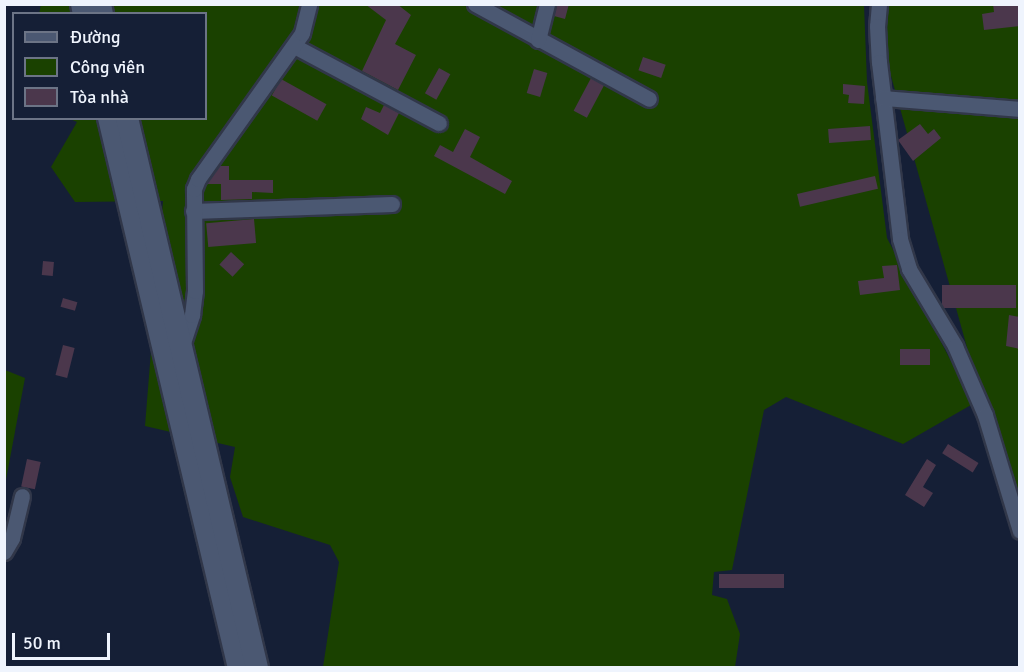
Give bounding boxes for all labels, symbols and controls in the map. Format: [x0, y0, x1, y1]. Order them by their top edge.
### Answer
legend [12, 12, 207, 120]
text: Đường [70, 26, 121, 48]
text: Công viên [70, 56, 145, 78]
text: Tòa nhà [70, 86, 129, 108]
scale bar [15, 621, 112, 659]
text: 50 m [23, 632, 61, 654]

